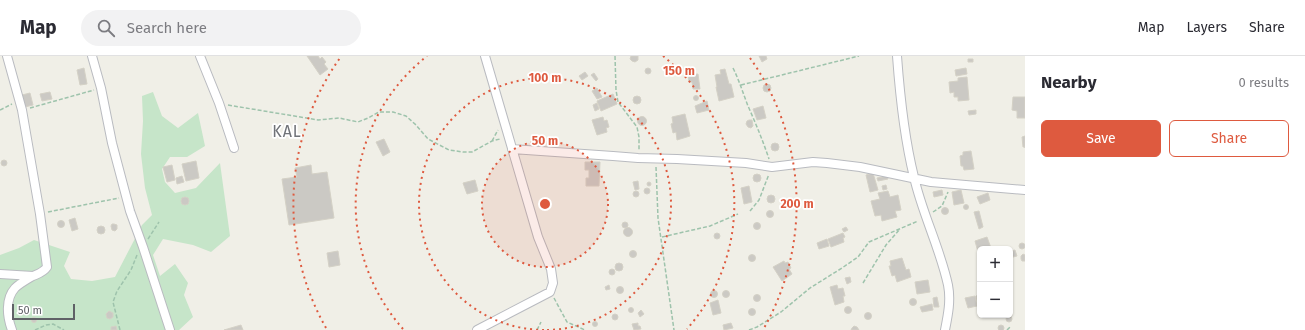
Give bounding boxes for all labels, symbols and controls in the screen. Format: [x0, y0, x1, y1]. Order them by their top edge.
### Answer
search box [81, 10, 361, 46]
text: Map [20, 16, 57, 39]
icon: search [95, 17, 117, 39]
text: Search here [127, 19, 207, 37]
text: Map [1138, 19, 1164, 36]
text: Layers [1186, 19, 1227, 36]
text: Share [1249, 19, 1285, 36]
text: 150 m [663, 64, 695, 78]
text: 100 m [529, 71, 561, 85]
text: Nearby [1041, 72, 1096, 93]
text: 0 results [1238, 75, 1289, 90]
button: Save [1041, 120, 1161, 157]
button: Share [1169, 120, 1289, 157]
district label: KAL [272, 122, 302, 141]
text: 50 m [532, 134, 558, 148]
centre of rings [538, 197, 552, 211]
text: 200 m [780, 197, 814, 211]
map controls [977, 246, 1013, 318]
button: + [977, 246, 1013, 282]
button: − [977, 282, 1013, 318]
scale bar [12, 302, 75, 321]
text: 50 m [18, 304, 42, 317]

